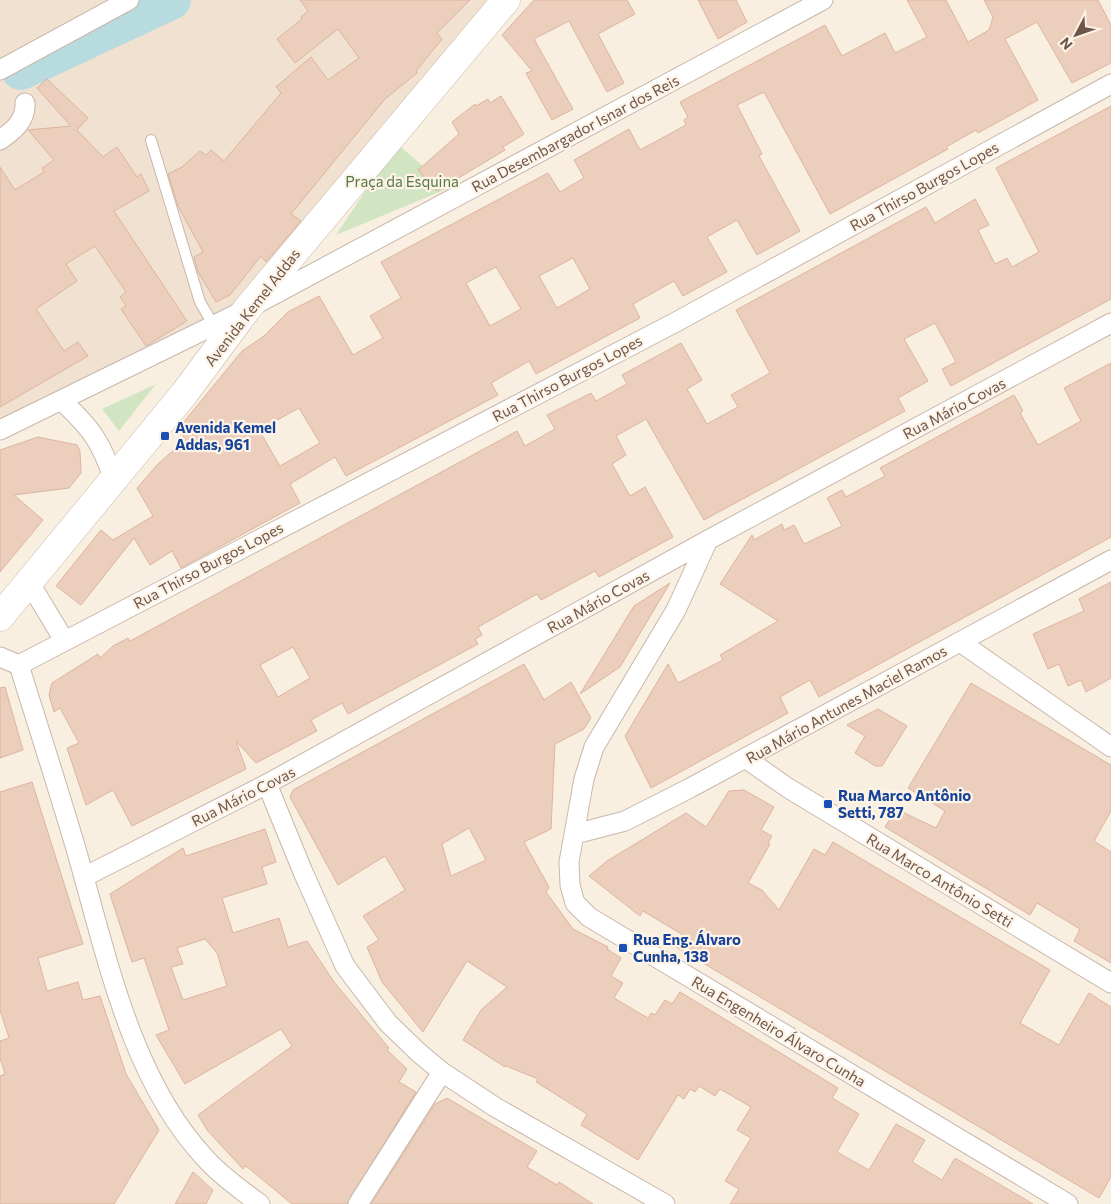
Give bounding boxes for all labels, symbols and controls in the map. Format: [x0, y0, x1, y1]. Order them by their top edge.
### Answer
north arrow [1051, 10, 1101, 60]
text: N [1056, 34, 1076, 53]
street label: Rua Desembargador Isnar dos Reis [468, 70, 682, 196]
street label: Rua Thirso Burgos Lopes [847, 138, 1002, 234]
park label: Praça da Esquina [345, 172, 459, 190]
street label: Avenida Kemel Addas [201, 245, 304, 369]
street label: Rua Thirso Burgos Lopes [489, 331, 645, 425]
street label: Rua Mário Covas [899, 373, 1009, 443]
place label: Avenida Kemel Addas, 961 [175, 418, 276, 453]
marker: Avenida Kemel Addas, 961 [159, 430, 171, 442]
street label: Rua Thirso Burgos Lopes [130, 518, 286, 612]
street label: Rua Mário Covas [544, 565, 652, 636]
street label: Rua Mário Antunes Maciel Ramos [742, 641, 950, 767]
street label: Rua Mário Covas [188, 762, 298, 830]
place label: Rua Marco Antônio Setti, 787 [838, 786, 971, 821]
marker: Rua Marco Antônio Setti, 787 [822, 798, 834, 810]
street label: Rua Marco Antônio Setti [864, 829, 1016, 931]
place label: Rua Eng. Álvaro Cunha, 138 [633, 930, 741, 965]
marker: Rua Eng. Álvaro Cunha, 138 [617, 942, 629, 954]
street label: Rua Engenheiro Álvaro Cunha [689, 971, 870, 1090]

